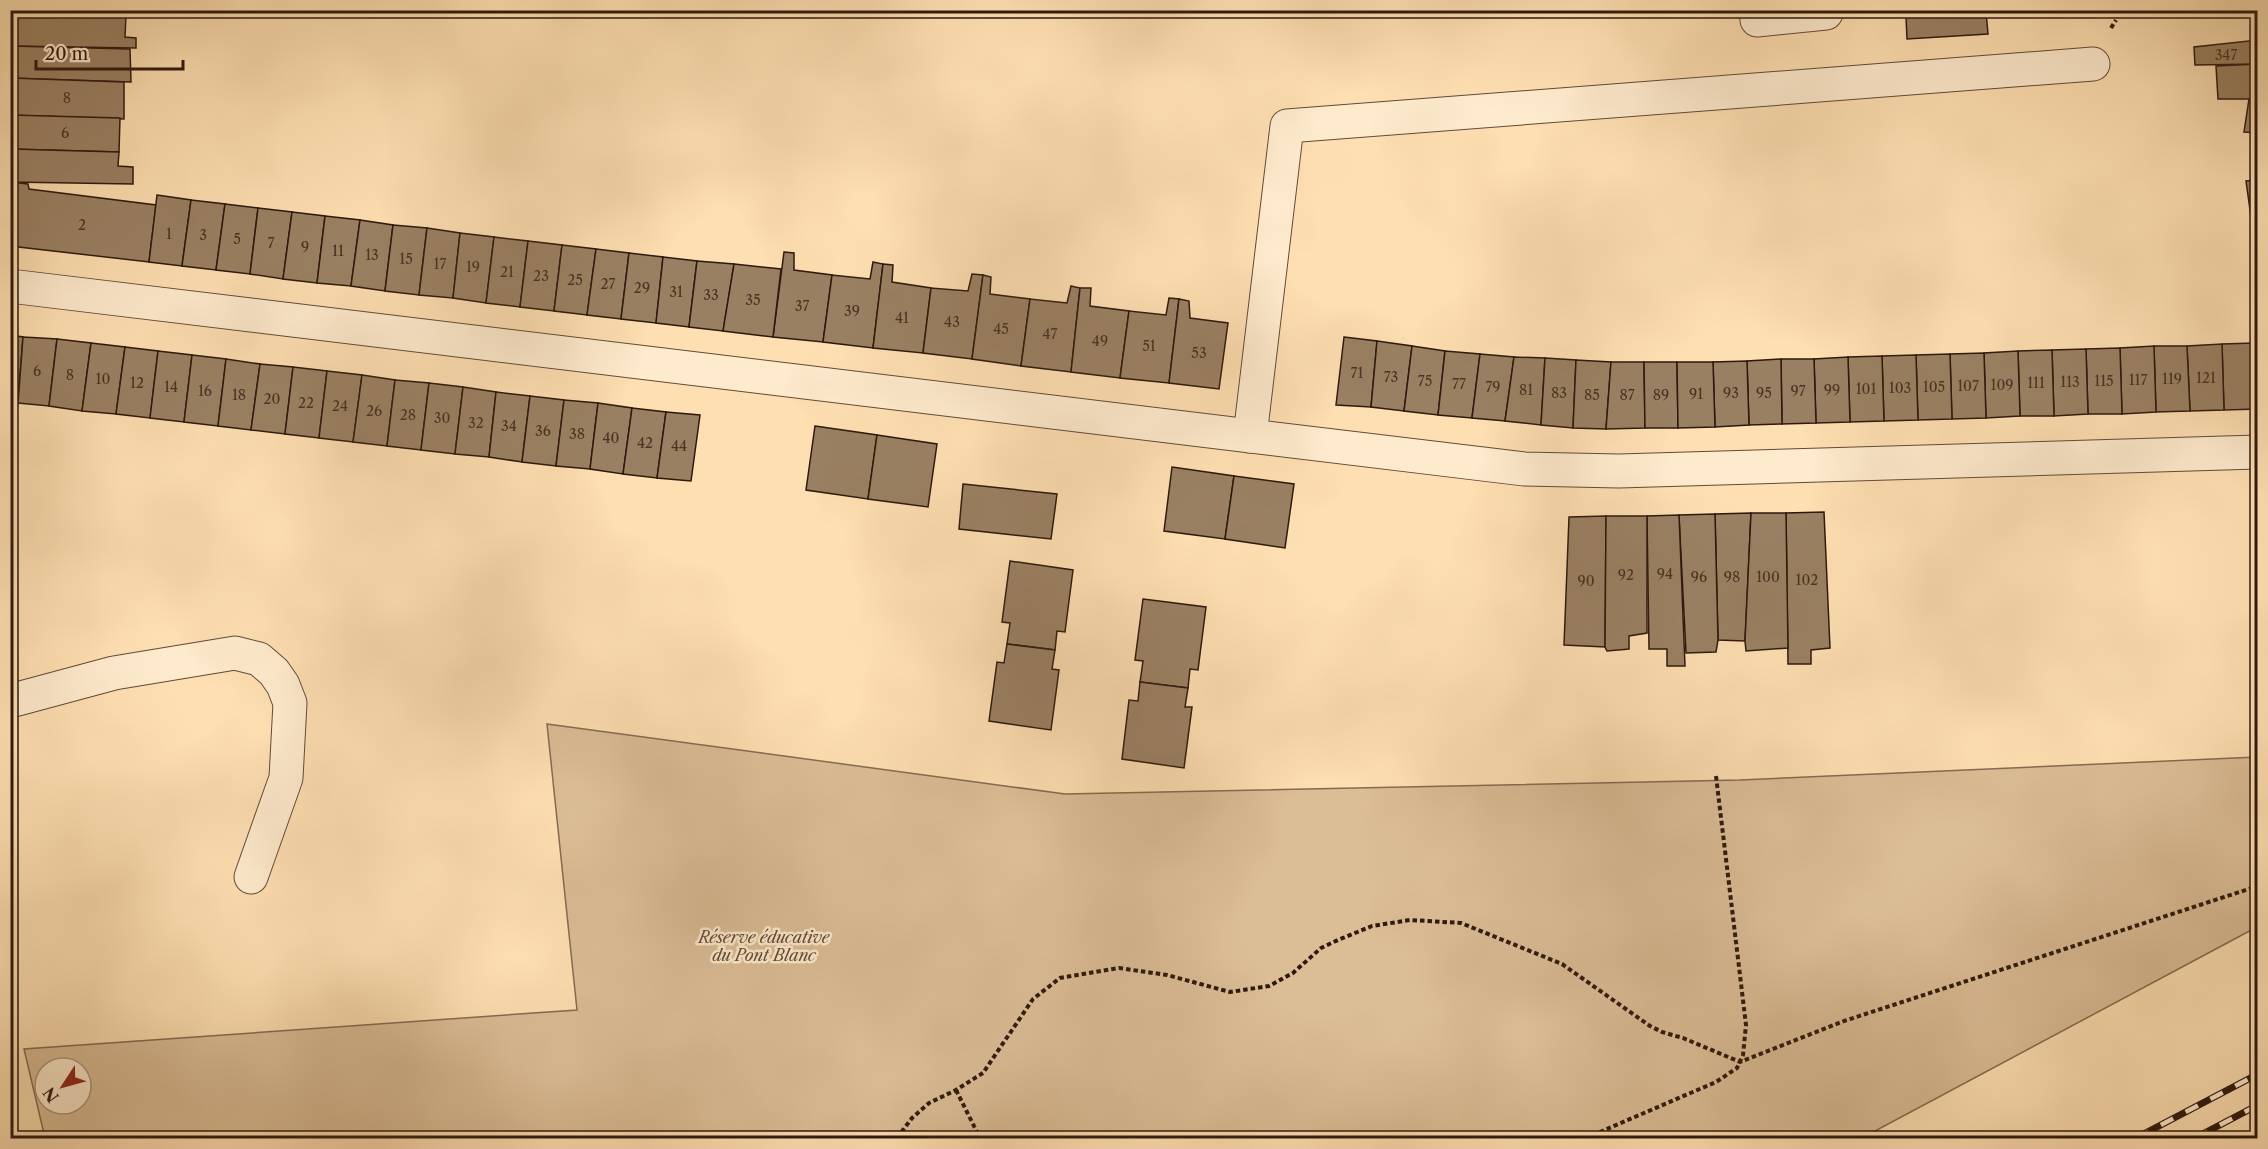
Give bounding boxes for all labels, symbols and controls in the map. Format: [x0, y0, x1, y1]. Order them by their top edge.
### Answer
scale bar [36, 33, 183, 71]
text: 20 m [45, 43, 89, 65]
house number: 347 [2215, 46, 2237, 64]
house number: 8 [63, 89, 71, 107]
house number: 6 [61, 124, 69, 142]
house number: 2 [78, 216, 86, 234]
house number: 1 [166, 225, 172, 243]
house number: 3 [199, 226, 207, 244]
house number: 5 [233, 230, 241, 248]
house number: 7 [268, 234, 275, 252]
house number: 9 [301, 238, 309, 256]
house number: 11 [332, 242, 344, 260]
house number: 13 [365, 246, 379, 264]
house number: 15 [399, 250, 413, 268]
house number: 17 [434, 255, 446, 273]
house number: 19 [466, 258, 480, 276]
house number: 21 [500, 263, 514, 281]
house number: 23 [533, 267, 549, 285]
house number: 25 [567, 271, 583, 289]
house number: 27 [601, 275, 616, 293]
house number: 29 [634, 279, 650, 297]
house number: 31 [669, 283, 683, 301]
house number: 33 [703, 286, 719, 304]
house number: 35 [745, 291, 761, 309]
house number: 37 [795, 297, 809, 315]
house number: 39 [844, 302, 860, 320]
house number: 41 [895, 309, 909, 327]
house number: 43 [944, 313, 960, 331]
house number: 45 [993, 320, 1009, 338]
house number: 47 [1043, 325, 1058, 343]
house number: 49 [1092, 332, 1108, 350]
house number: 51 [1142, 337, 1156, 355]
house number: 53 [1191, 344, 1207, 362]
house number: 6 [33, 362, 41, 380]
house number: 71 [1351, 364, 1363, 382]
house number: 8 [66, 366, 74, 384]
house number: 73 [1384, 368, 1398, 386]
house number: 121 [2196, 369, 2216, 387]
house number: 10 [96, 370, 110, 388]
house number: 119 [2162, 370, 2182, 388]
house number: 117 [2129, 371, 2147, 389]
house number: 75 [1418, 372, 1432, 390]
house number: 115 [2094, 372, 2114, 390]
house number: 113 [2060, 373, 2080, 391]
house number: 12 [130, 374, 144, 392]
house number: 111 [2027, 374, 2045, 392]
house number: 77 [1452, 375, 1466, 393]
house number: 109 [1991, 376, 2013, 394]
house number: 107 [1957, 377, 1979, 395]
house number: 14 [164, 378, 178, 396]
house number: 79 [1485, 378, 1501, 396]
house number: 105 [1923, 378, 1945, 396]
house number: 103 [1889, 379, 1911, 397]
house number: 101 [1856, 380, 1876, 398]
house number: 81 [1519, 381, 1533, 399]
house number: 99 [1824, 381, 1840, 399]
house number: 16 [198, 382, 212, 400]
house number: 97 [1790, 382, 1806, 400]
house number: 83 [1551, 384, 1567, 402]
house number: 93 [1723, 384, 1739, 402]
house number: 95 [1756, 384, 1772, 402]
house number: 91 [1689, 385, 1703, 403]
house number: 18 [232, 386, 246, 404]
house number: 85 [1584, 386, 1600, 404]
house number: 87 [1619, 386, 1635, 404]
house number: 89 [1653, 386, 1669, 404]
house number: 20 [264, 390, 281, 408]
house number: 22 [298, 394, 314, 412]
house number: 24 [332, 397, 348, 415]
house number: 26 [366, 402, 382, 420]
house number: 28 [400, 406, 416, 424]
house number: 30 [434, 409, 450, 427]
house number: 32 [468, 414, 484, 432]
house number: 34 [501, 417, 517, 435]
house number: 36 [535, 422, 551, 440]
house number: 38 [569, 425, 585, 443]
house number: 40 [603, 429, 620, 447]
house number: 42 [637, 434, 653, 452]
house number: 44 [671, 437, 687, 455]
house number: 94 [1657, 565, 1673, 583]
house number: 92 [1618, 566, 1634, 584]
house number: 96 [1691, 568, 1707, 586]
house number: 98 [1724, 568, 1740, 586]
house number: 100 [1756, 568, 1780, 586]
house number: 102 [1796, 571, 1818, 589]
house number: 90 [1577, 572, 1595, 590]
park label: Réserve éducative du Pont Blanc [697, 927, 831, 965]
north arrow [33, 1056, 93, 1116]
text: N [39, 1083, 63, 1106]

